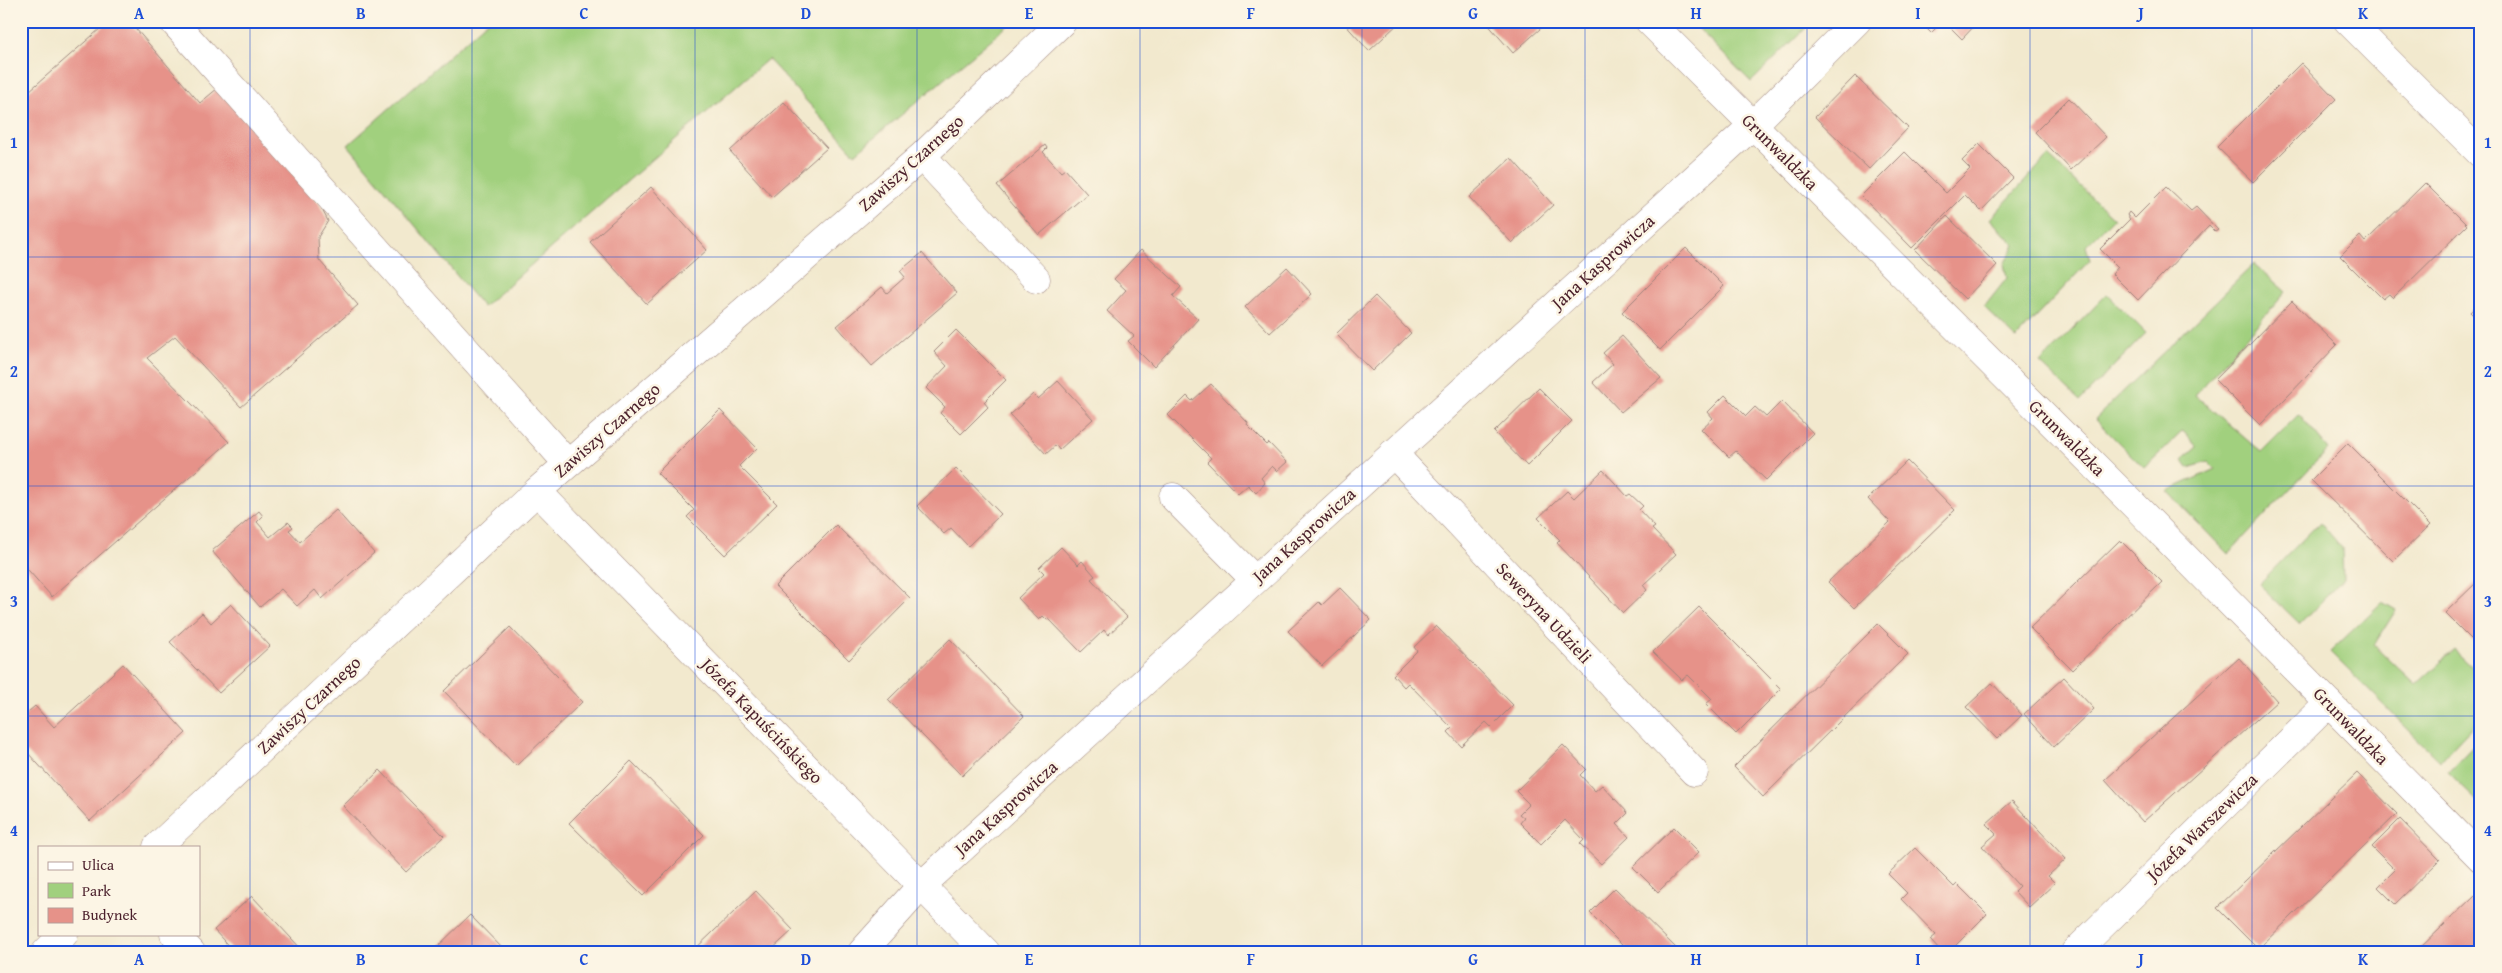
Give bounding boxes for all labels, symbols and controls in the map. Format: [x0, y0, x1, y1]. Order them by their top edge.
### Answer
text: A [134, 1, 145, 25]
text: B [356, 1, 366, 25]
text: C [579, 1, 589, 25]
text: D [801, 1, 811, 25]
text: E [1025, 1, 1034, 25]
text: F [1247, 1, 1255, 25]
text: G [1468, 1, 1478, 25]
text: H [1690, 1, 1702, 25]
text: I [1915, 1, 1921, 25]
text: J [2135, 1, 2144, 25]
text: K [2358, 1, 2369, 25]
street label: Grunwaldzka [1736, 107, 1825, 197]
street label: Zawiszy Czarnego [852, 108, 969, 217]
text: 1 [10, 130, 18, 154]
text: 1 [2484, 130, 2492, 154]
street label: Jana Kasprowicza [1543, 207, 1661, 317]
text: 2 [10, 359, 18, 383]
text: 2 [2484, 359, 2492, 383]
street label: Zawiszy Czarnego [547, 376, 666, 484]
street label: Grunwaldzka [2023, 393, 2112, 483]
street label: Jana Kasprowicza [1244, 480, 1362, 590]
street label: Seweryna Udzieli [1490, 556, 1599, 669]
text: 3 [10, 589, 18, 613]
text: 3 [2484, 589, 2492, 613]
street label: Zawiszy Czarnego [251, 649, 367, 760]
street label: Józefa Kapuścińskiego [694, 650, 830, 790]
street label: Grunwaldzka [2307, 681, 2396, 771]
street label: Jana Kasprowicza [946, 753, 1064, 863]
street label: Józefa Warszewicza [2138, 766, 2264, 888]
text: 4 [10, 818, 18, 842]
text: 4 [2484, 818, 2492, 842]
legend [38, 846, 200, 936]
text: Ulica [82, 854, 114, 875]
text: Park [82, 880, 111, 901]
text: Budynek [82, 904, 138, 925]
text: A [134, 947, 145, 971]
text: B [356, 947, 366, 971]
text: C [579, 947, 589, 971]
text: D [801, 947, 811, 971]
text: E [1025, 947, 1034, 971]
text: F [1247, 947, 1255, 971]
text: G [1468, 947, 1478, 971]
text: H [1690, 947, 1702, 971]
text: I [1915, 947, 1921, 971]
text: J [2135, 947, 2144, 971]
text: K [2358, 947, 2369, 971]

